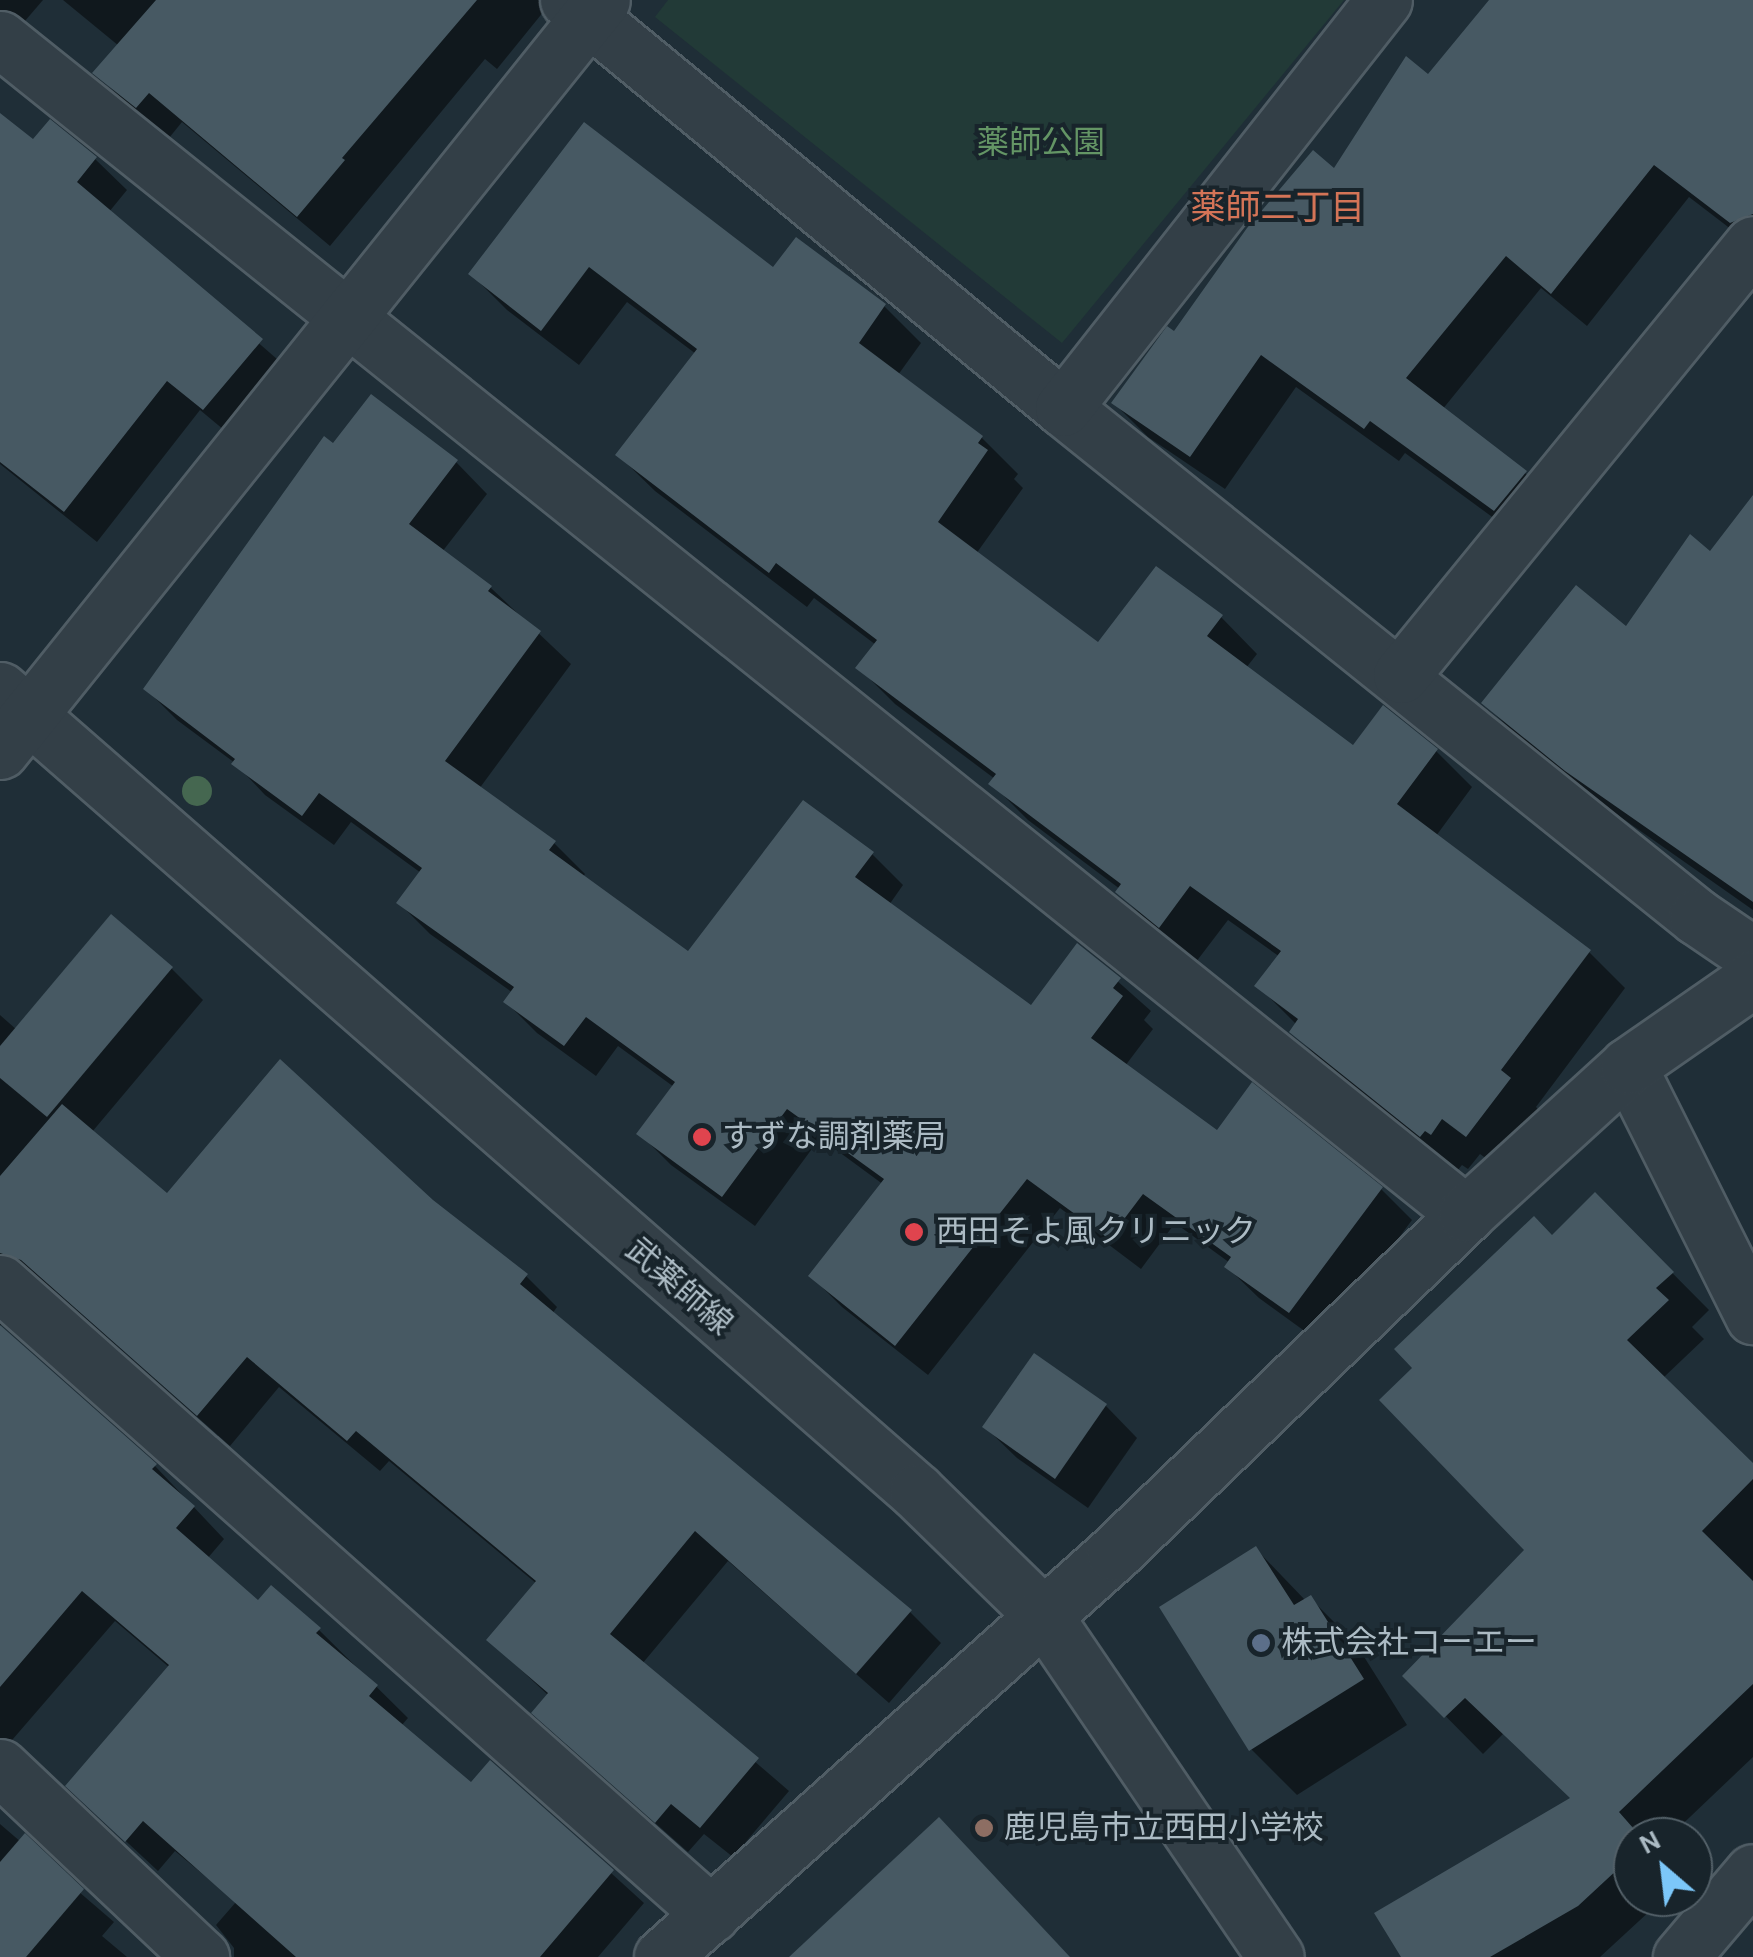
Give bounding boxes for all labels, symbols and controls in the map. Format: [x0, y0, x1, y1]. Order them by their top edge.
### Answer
park label: 薬師公園 [977, 124, 1105, 162]
district label: 薬師二丁目 [1191, 187, 1365, 229]
place label: すずな調剤薬局 [722, 1118, 946, 1156]
marker: すずな調剤薬局 [691, 1126, 713, 1148]
place label: 西田そよ風クリニック [936, 1213, 1256, 1251]
marker: 西田そよ風クリニック [901, 1219, 927, 1245]
street label: 武薬師線 [618, 1231, 740, 1343]
place label: 株式会社コーエー [1281, 1624, 1537, 1662]
marker: 株式会社コーエー [1250, 1632, 1272, 1654]
place label: 鹿児島市立西田小学校 [1004, 1809, 1324, 1847]
marker: 鹿児島市立西田小学校 [973, 1817, 995, 1839]
north arrow [1613, 1817, 1713, 1917]
text: N [1633, 1823, 1666, 1861]

